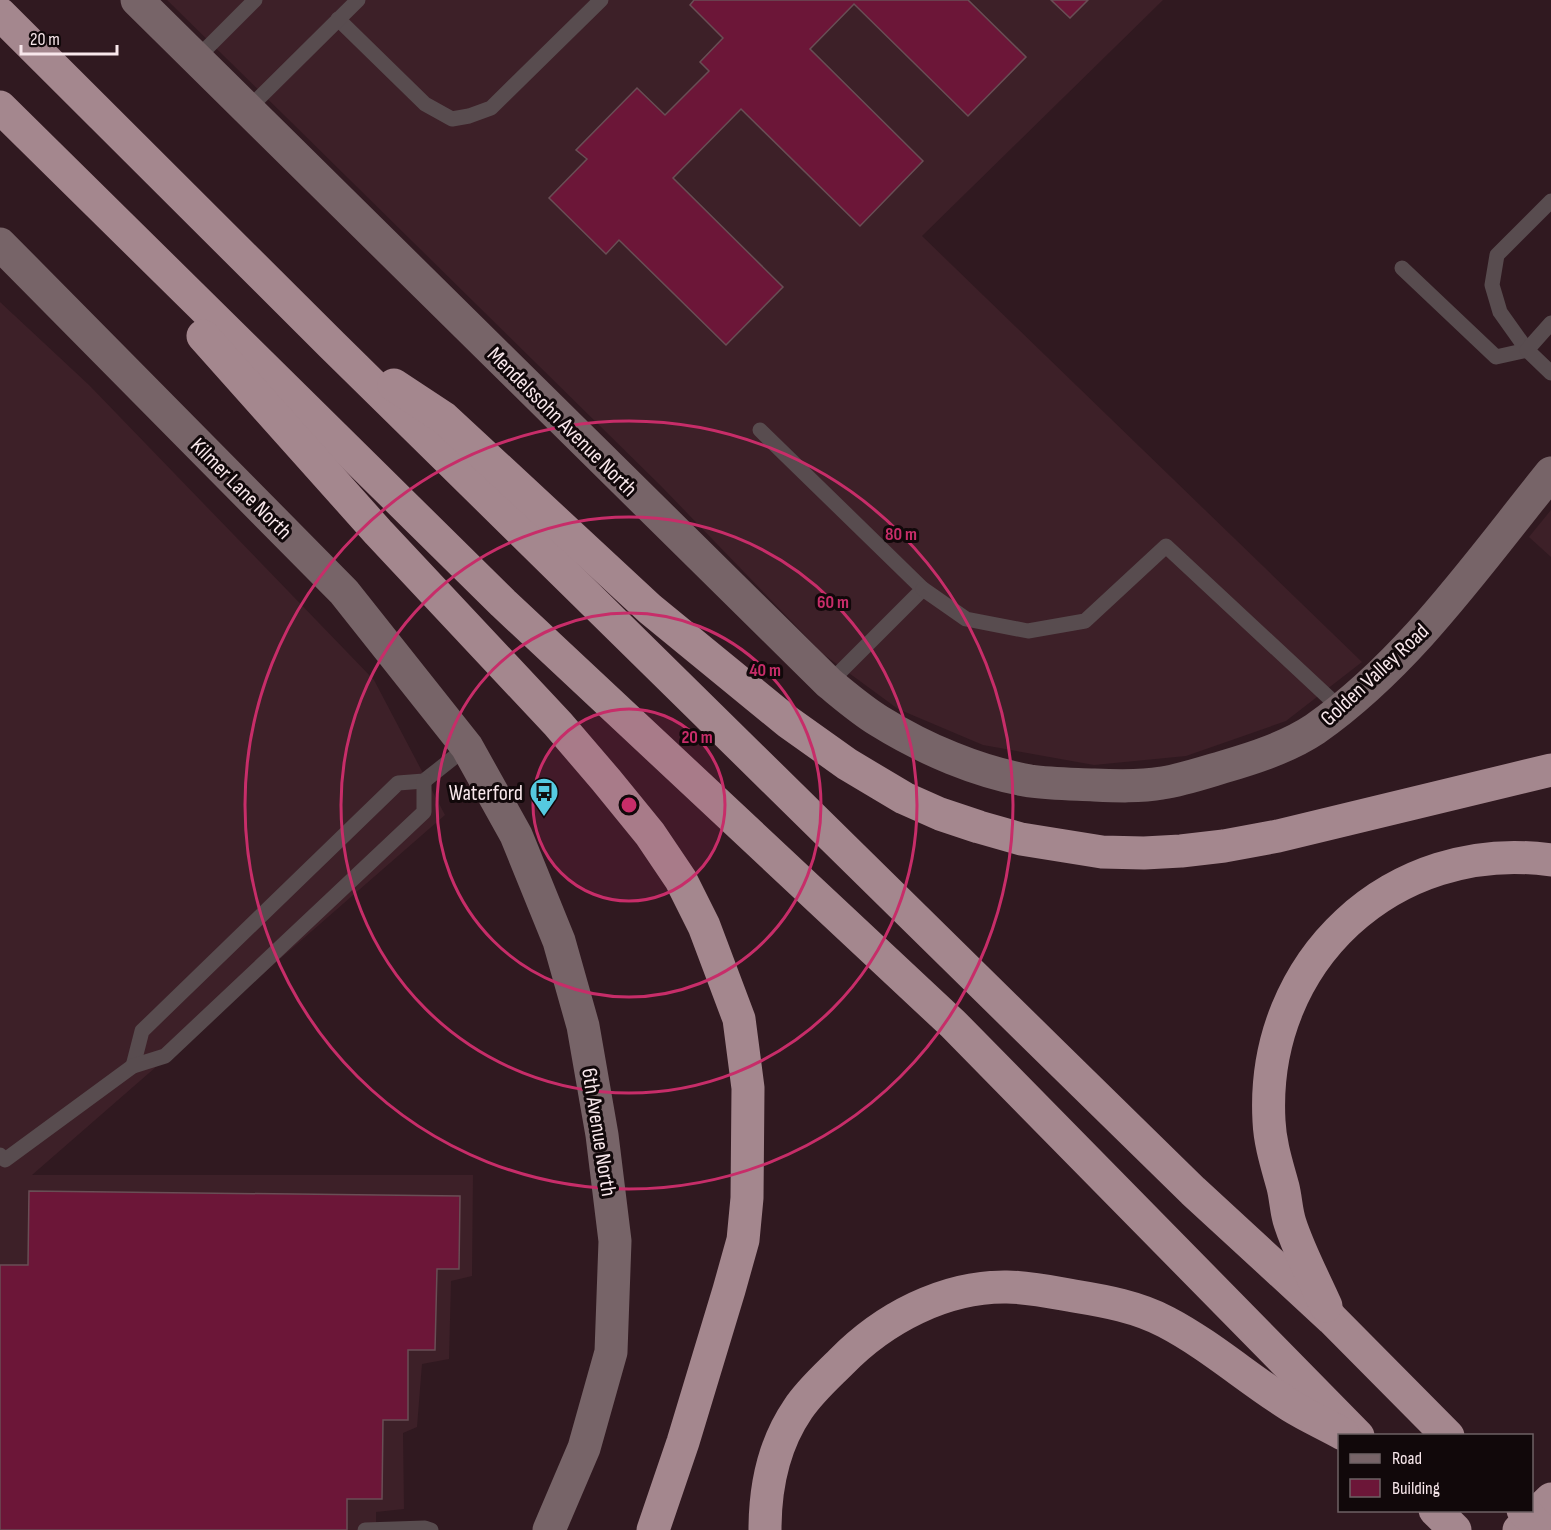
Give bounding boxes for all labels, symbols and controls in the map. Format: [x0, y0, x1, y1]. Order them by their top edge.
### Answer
scale bar [21, 18, 117, 56]
text: 20 m [30, 29, 60, 50]
street label: Mendelssohn Avenue North [481, 342, 642, 503]
street label: Kilmer Lane North [185, 433, 297, 545]
text: 80 m [885, 524, 917, 545]
text: 60 m [817, 592, 849, 613]
street label: Golden Valley Road [1315, 618, 1435, 732]
text: 40 m [749, 660, 781, 681]
text: 20 m [681, 727, 713, 748]
bus stop icon: Waterford [528, 776, 560, 818]
place label: Waterford [449, 780, 523, 807]
centre of rings [619, 795, 639, 815]
street label: 6th Avenue North [575, 1066, 622, 1198]
legend [1338, 1434, 1533, 1512]
text: Road [1392, 1448, 1422, 1469]
text: Building [1392, 1478, 1440, 1499]

